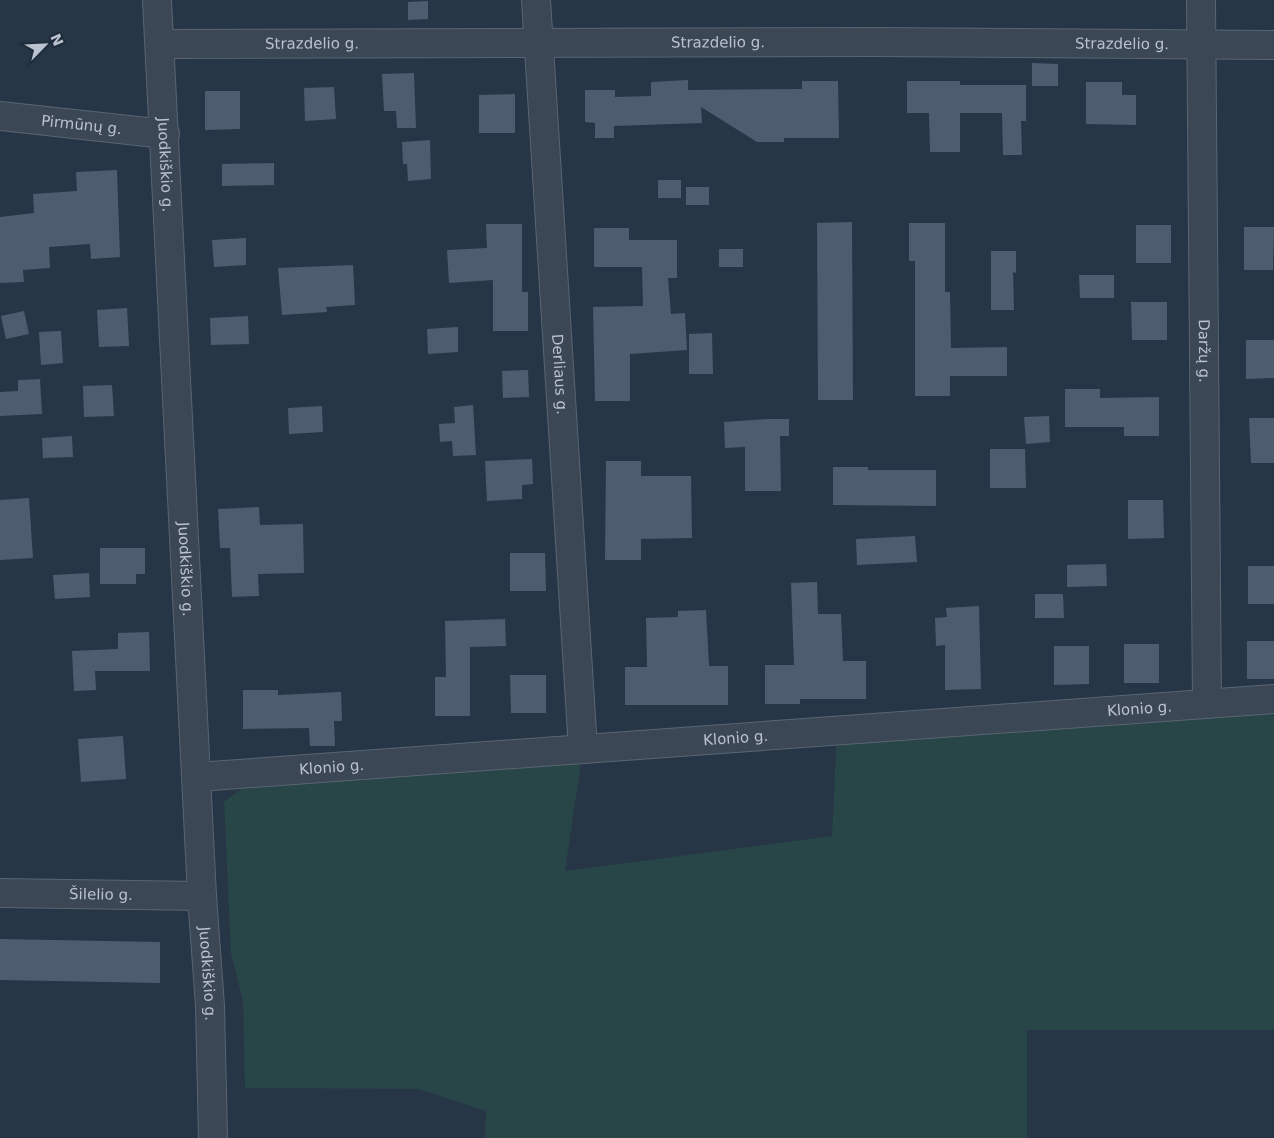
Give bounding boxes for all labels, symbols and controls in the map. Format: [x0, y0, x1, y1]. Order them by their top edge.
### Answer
north arrow [20, 20, 70, 70]
text: N [47, 31, 67, 48]
street label: Strazdelio g. [671, 33, 765, 52]
street label: Strazdelio g. [265, 34, 359, 53]
street label: Strazdelio g. [1075, 35, 1169, 53]
street label: Pirmūnų g. [40, 112, 123, 138]
street label: Juodkiškio g. [154, 116, 177, 212]
street label: Daržų g. [1195, 319, 1213, 383]
street label: Derliaus g. [548, 333, 571, 415]
street label: Juodkiškio g. [174, 521, 197, 617]
street label: Klonio g. [1106, 697, 1173, 720]
street label: Klonio g. [702, 727, 769, 749]
street label: Klonio g. [298, 756, 365, 779]
street label: Šilelio g. [69, 884, 133, 904]
street label: Juodkiškio g. [195, 925, 219, 1021]

